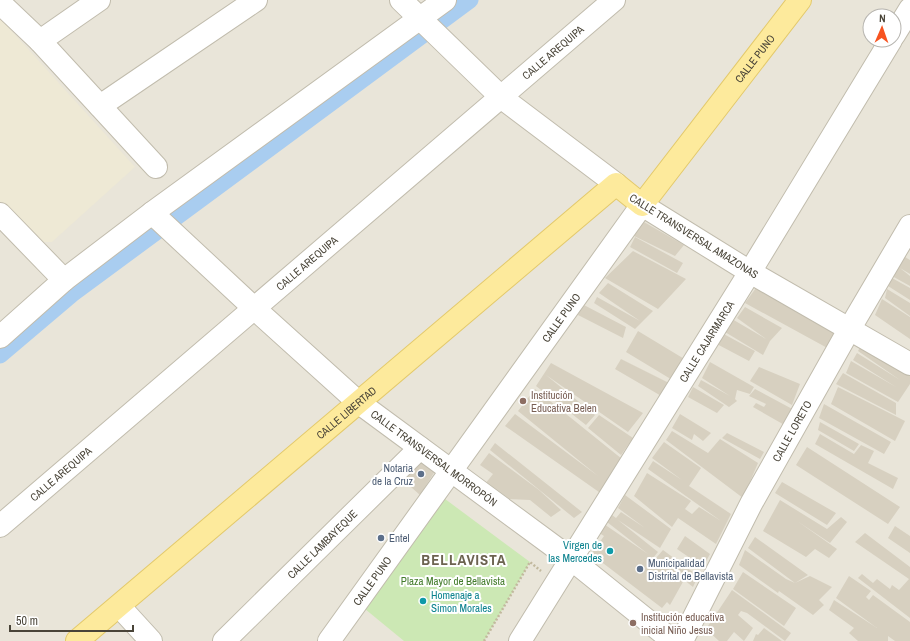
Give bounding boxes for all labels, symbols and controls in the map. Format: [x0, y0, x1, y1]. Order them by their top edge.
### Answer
north arrow [862, 8, 902, 48]
text: N [879, 11, 886, 25]
street label: CALLE AREQUIPA [519, 21, 587, 83]
street label: CALLE PUNO [732, 32, 778, 85]
street label: CALLE TRANSVERSAL AMAZONAS [627, 190, 761, 282]
street label: CALLE AREQUIPA [273, 232, 341, 293]
street label: CALLE PUNO [539, 290, 583, 345]
street label: CALLE CAJARMARCA [676, 297, 738, 385]
street label: CALLE LIBERTAD [313, 383, 379, 442]
place label: Institución Educativa Belen [531, 388, 597, 415]
marker: Institución Educativa Belen [518, 396, 528, 406]
street label: CALLE LORETO [769, 398, 815, 464]
street label: CALLE TRANSVERSAL MORROPÓN [368, 407, 500, 509]
street label: CALLE AREQUIPA [27, 443, 95, 504]
place label: Notaria de la Cruz [372, 461, 413, 488]
marker: Notaria de la Cruz [416, 469, 426, 479]
street label: CALLE LAMBAYEQUE [284, 507, 360, 582]
place label: Entel [389, 531, 410, 545]
marker: Entel [376, 533, 386, 543]
place label: Virgen de las Mercedes [548, 538, 602, 565]
marker: Virgen de las Mercedes [605, 546, 615, 556]
district label: BELLAVISTA [421, 549, 507, 570]
street label: CALLE PUNO [350, 554, 395, 608]
place label: Municipalidad Distrital de Bellavista [648, 556, 733, 583]
marker: Municipalidad Distrital de Bellavista [635, 564, 645, 574]
park label: Plaza Mayor de Bellavista [401, 574, 505, 588]
place label: Homenaje a Simon Morales [431, 588, 492, 615]
marker: Homenaje a Simon Morales [418, 596, 428, 606]
scale bar [10, 607, 133, 633]
place label: Institución educativa inicial Niño Jesus [641, 610, 724, 637]
text: 50 m [16, 613, 38, 629]
marker: Institución educativa inicial Niño Jesus [628, 618, 638, 628]

